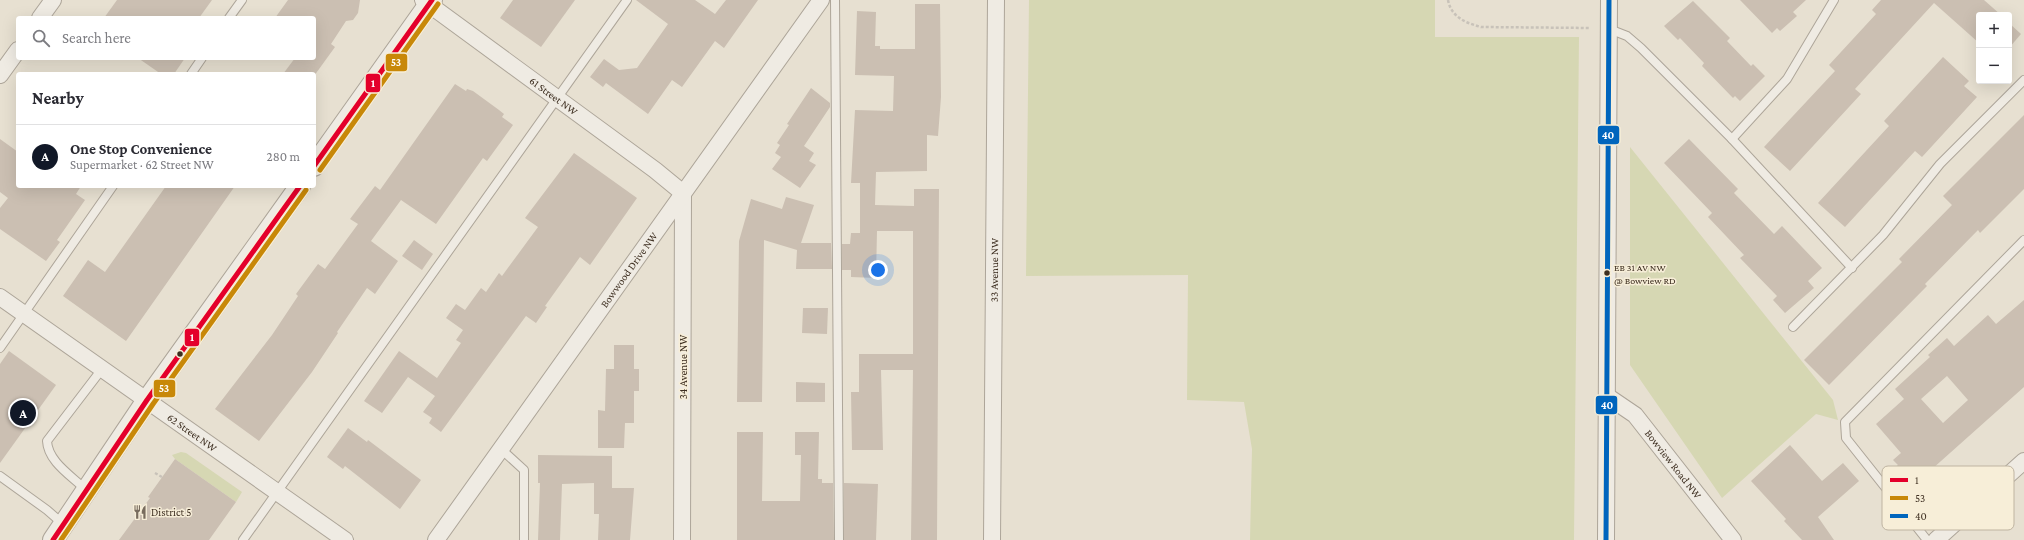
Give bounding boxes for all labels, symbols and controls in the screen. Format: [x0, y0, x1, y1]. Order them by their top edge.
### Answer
map controls [1976, 12, 2012, 84]
button: + [1976, 12, 2012, 48]
search box [16, 16, 316, 60]
icon: search [30, 27, 52, 49]
text: Search here [62, 30, 131, 46]
button: − [1976, 48, 2012, 84]
line badge: 53 [385, 53, 408, 72]
text: 53 [391, 56, 401, 68]
line badge: 1 [365, 73, 381, 93]
street label: 61 Street NW [527, 74, 581, 118]
text: 1 [371, 77, 375, 89]
text: Nearby [32, 89, 84, 108]
line badge: 40 [1597, 125, 1620, 145]
text: 40 [1602, 129, 1615, 141]
text: One Stop Convenience [70, 141, 212, 157]
text: A [41, 149, 49, 164]
text: 280 m [267, 149, 300, 164]
text: Supermarket · 62 Street NW [70, 157, 214, 172]
street label: Bowwood Drive NW [598, 229, 660, 310]
street label: 33 Avenue NW [988, 237, 1000, 302]
your location [868, 260, 888, 280]
place label: EB 31 AV NW @ Bowview RD [1614, 262, 1676, 286]
marker: EB 31 AV NW @ Bowview RD [1602, 268, 1612, 278]
line badge: 1 [184, 328, 200, 347]
text: 1 [190, 331, 194, 343]
street label: 34 Avenue NW [677, 334, 689, 399]
unlabelled marker [175, 349, 185, 359]
line badge: 53 [153, 379, 176, 398]
text: 53 [159, 382, 169, 394]
line badge: 40 [1595, 395, 1618, 415]
pin: A [10, 398, 36, 428]
text: 40 [1601, 399, 1614, 411]
street label: 62 Street NW [165, 411, 220, 454]
street label: Bowview Road NW [1643, 427, 1705, 502]
legend [1882, 466, 2014, 530]
text: 1 [1915, 474, 1919, 486]
text: 53 [1915, 492, 1925, 504]
restaurant icon: District 5 [132, 504, 148, 520]
place label: District 5 [151, 506, 191, 518]
text: 40 [1915, 510, 1927, 522]

